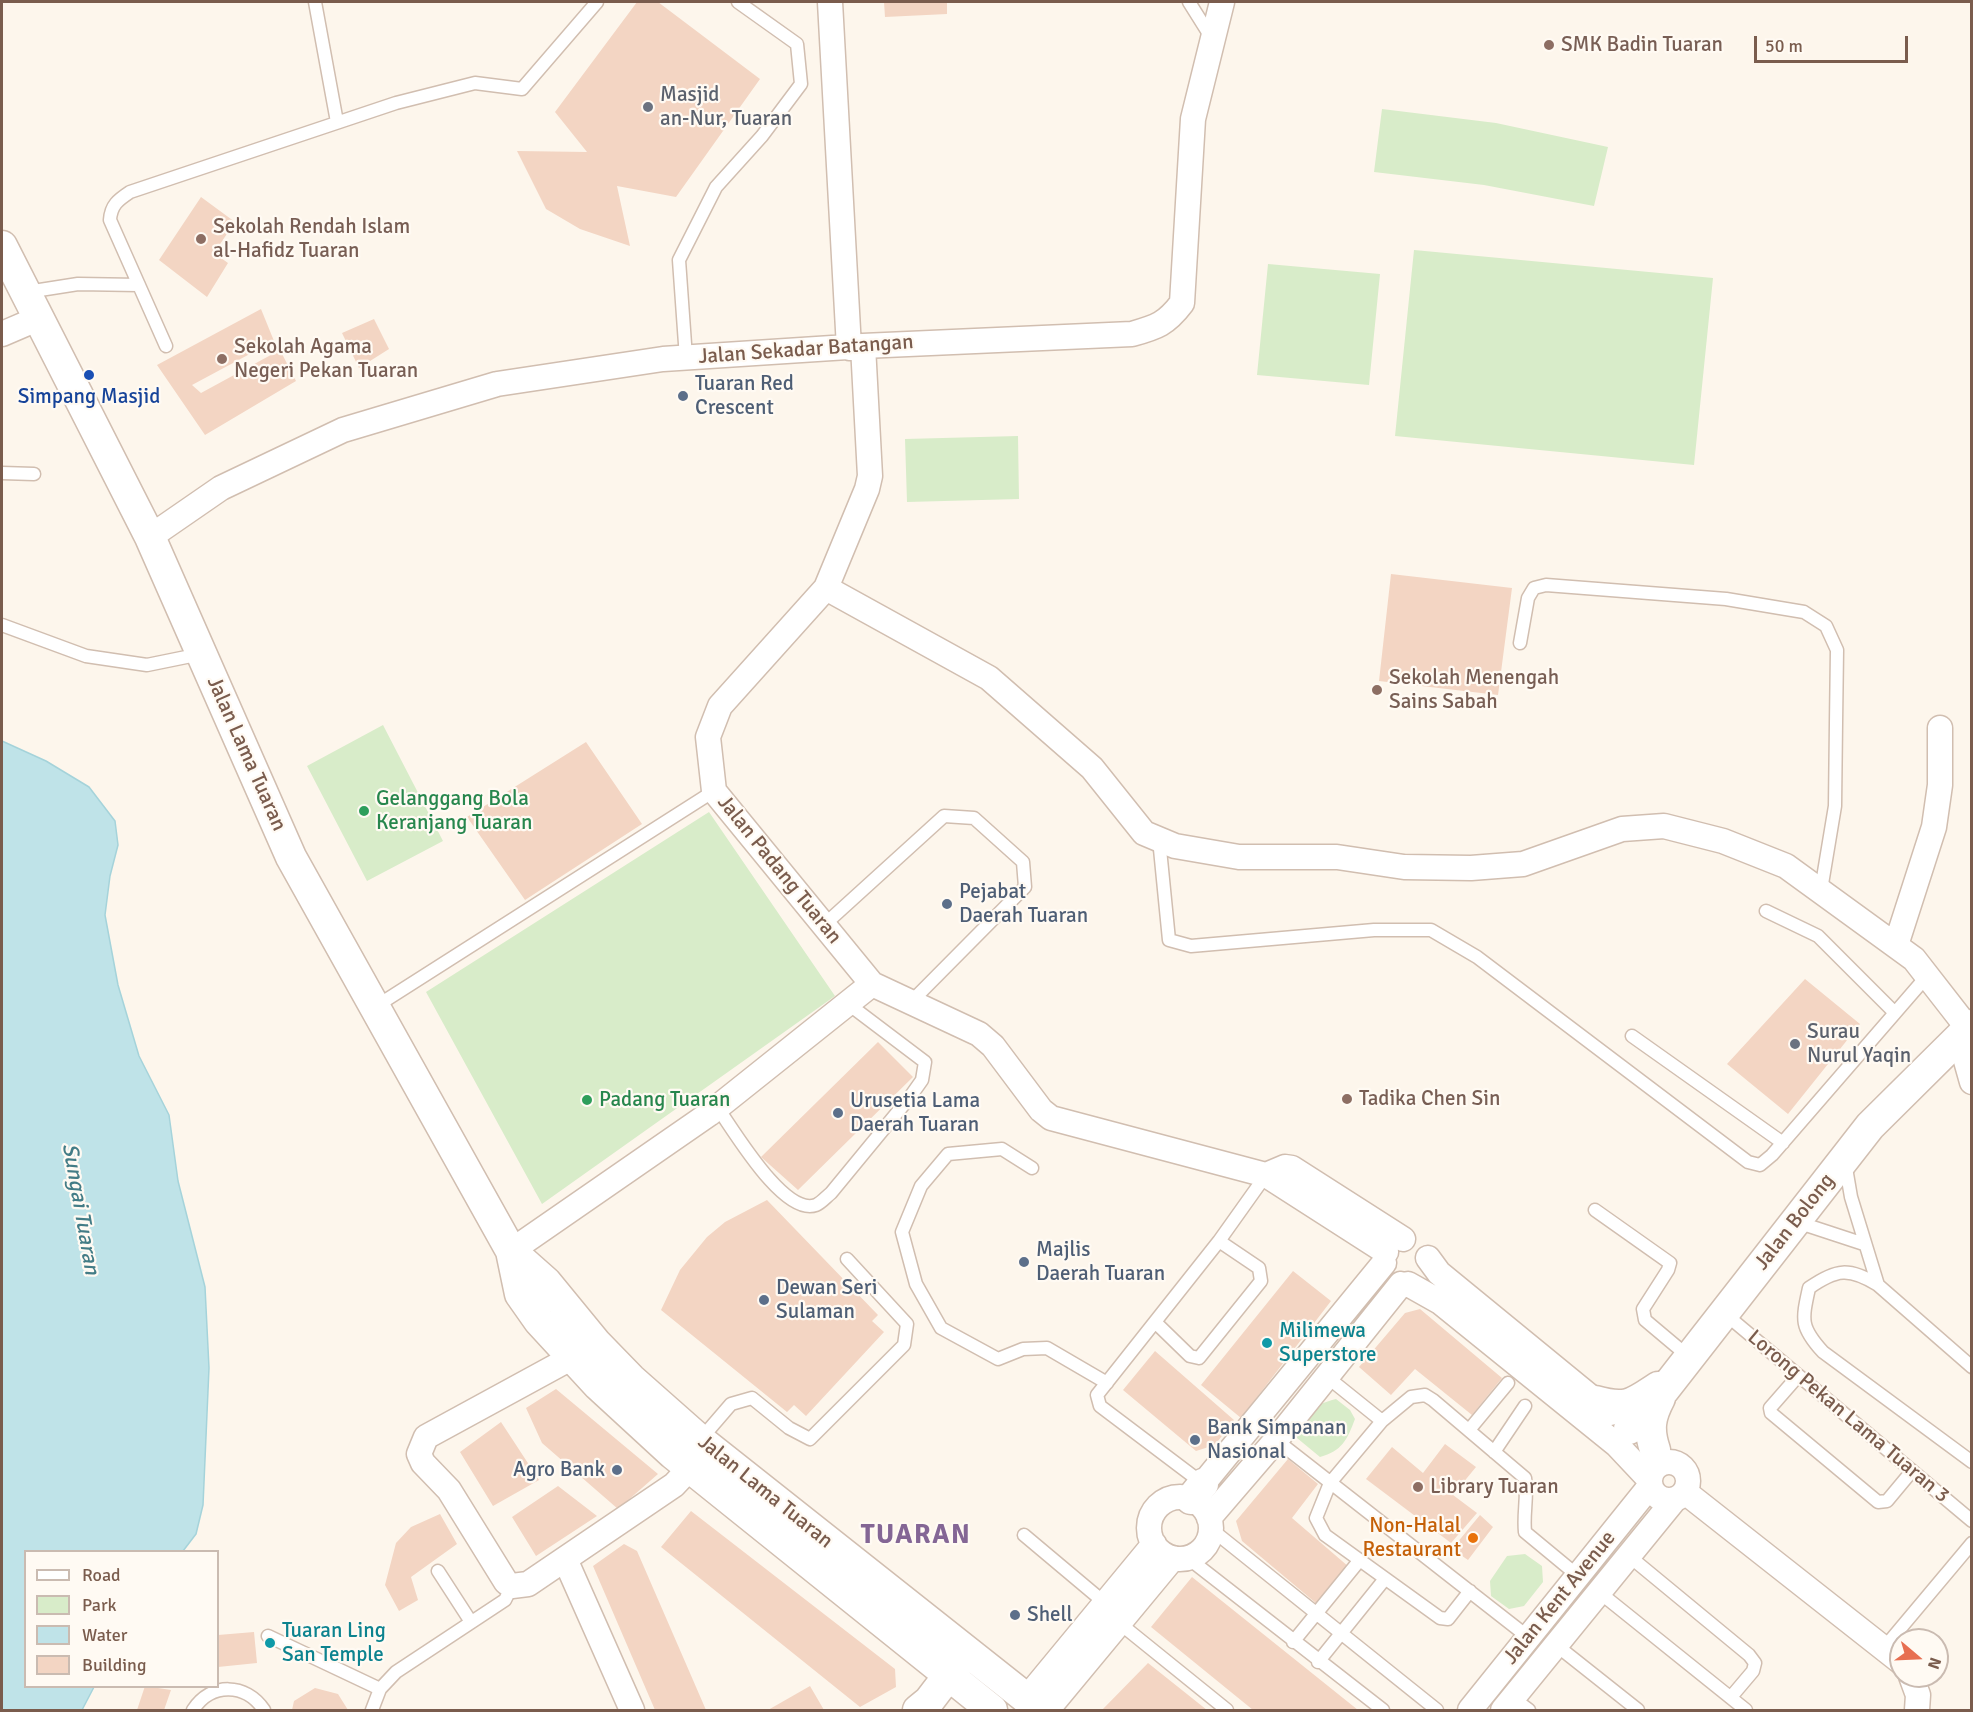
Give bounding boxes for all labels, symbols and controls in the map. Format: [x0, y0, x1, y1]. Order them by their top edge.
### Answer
scale bar [1757, 24, 1912, 62]
place label: SMK Badin Tuaran [1561, 32, 1723, 58]
text: 50 m [1765, 35, 1803, 57]
marker: SMK Badin Tuaran [1542, 38, 1556, 52]
place label: Masjid an-Nur, Tuaran [660, 82, 792, 132]
marker: Masjid an-Nur, Tuaran [641, 100, 655, 114]
place label: Sekolah Rendah Islam al-Hafidz Tuaran [213, 214, 410, 264]
marker: Sekolah Rendah Islam al-Hafidz Tuaran [194, 232, 208, 246]
street label: Jalan Sekadar Batangan [698, 330, 914, 370]
place label: Sekolah Agama Negeri Pekan Tuaran [234, 334, 418, 384]
marker: Sekolah Agama Negeri Pekan Tuaran [215, 352, 229, 366]
marker: Simpang Masjid [82, 368, 96, 382]
place label: Tuaran Red Crescent [695, 371, 794, 421]
place label: Simpang Masjid [18, 384, 160, 410]
marker: Tuaran Red Crescent [676, 389, 690, 403]
place label: Sekolah Menengah Sains Sabah [1389, 665, 1559, 715]
street label: Jalan Lama Tuaran [201, 673, 291, 835]
marker: Sekolah Menengah Sains Sabah [1370, 683, 1384, 697]
place label: Gelanggang Bola Keranjang Tuaran [376, 786, 532, 836]
street label: Jalan Padang Tuaran [711, 791, 847, 949]
marker: Gelanggang Bola Keranjang Tuaran [357, 804, 371, 818]
place label: Pejabat Daerah Tuaran [959, 879, 1088, 929]
marker: Pejabat Daerah Tuaran [940, 897, 954, 911]
place label: Surau Nurul Yaqin [1807, 1019, 1911, 1069]
marker: Surau Nurul Yaqin [1788, 1037, 1802, 1051]
place label: Tadika Chen Sin [1359, 1086, 1500, 1112]
place label: Padang Tuaran [599, 1087, 730, 1113]
place label: Urusetia Lama Daerah Tuaran [850, 1088, 980, 1138]
marker: Tadika Chen Sin [1340, 1092, 1354, 1106]
marker: Padang Tuaran [580, 1093, 594, 1107]
marker: Urusetia Lama Daerah Tuaran [831, 1106, 845, 1120]
water label: Sungai Tuaran [55, 1141, 105, 1277]
street label: Jalan Bolong [1750, 1169, 1840, 1275]
place label: Majlis Daerah Tuaran [1036, 1237, 1165, 1287]
marker: Majlis Daerah Tuaran [1017, 1255, 1031, 1269]
place label: Dewan Seri Sulaman [776, 1275, 878, 1325]
marker: Dewan Seri Sulaman [757, 1293, 771, 1307]
place label: Milimewa Superstore [1279, 1318, 1377, 1368]
street label: Lorong Pekan Lama Tuaran 3 [1742, 1325, 1954, 1509]
marker: Milimewa Superstore [1260, 1336, 1274, 1350]
place label: Bank Simpanan Nasional [1207, 1415, 1346, 1465]
street label: Jalan Lama Tuaran [692, 1430, 838, 1554]
marker: Bank Simpanan Nasional [1188, 1433, 1202, 1447]
place label: Agro Bank [513, 1457, 605, 1483]
marker: Agro Bank [610, 1463, 624, 1477]
place label: Library Tuaran [1430, 1474, 1559, 1500]
marker: Library Tuaran [1411, 1480, 1425, 1494]
place label: Non-Halal Restaurant [1362, 1513, 1461, 1563]
district label: TUARAN [861, 1520, 971, 1552]
street label: Jalan Kent Avenue [1499, 1526, 1621, 1670]
marker: Non-Halal Restaurant [1466, 1531, 1480, 1545]
legend [24, 1550, 219, 1688]
text: Road [82, 1564, 121, 1586]
text: Park [82, 1594, 117, 1616]
place label: Shell [1027, 1602, 1073, 1628]
marker: Shell [1008, 1608, 1022, 1622]
place label: Tuaran Ling San Temple [282, 1618, 386, 1668]
text: Water [82, 1624, 127, 1646]
north arrow [1889, 1628, 1949, 1688]
marker: Tuaran Ling San Temple [263, 1636, 277, 1650]
text: Building [82, 1654, 146, 1676]
text: N [1923, 1655, 1945, 1672]

